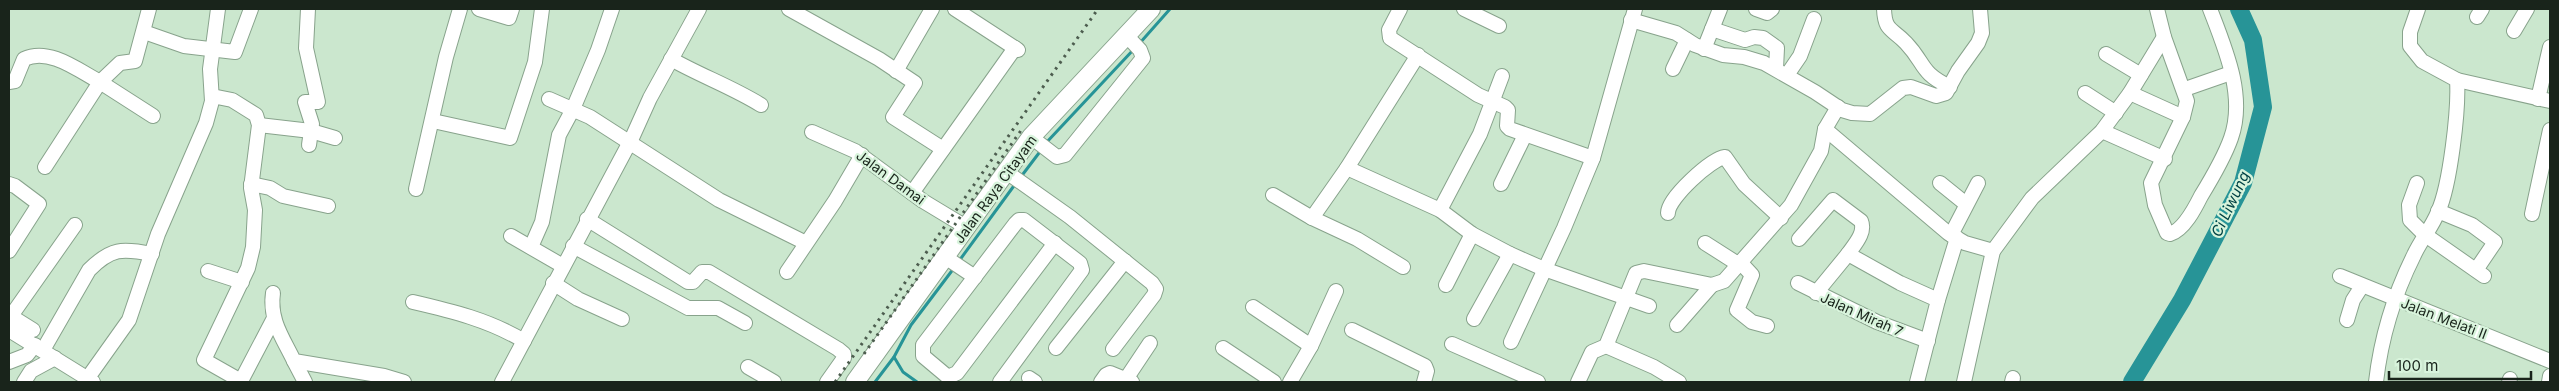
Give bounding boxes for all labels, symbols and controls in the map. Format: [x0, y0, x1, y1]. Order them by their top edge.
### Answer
street label: Jalan Raya Citayam [950, 132, 1040, 246]
street label: Jalan Damai [853, 146, 929, 208]
water label: Ci Liwung [2207, 168, 2253, 240]
street label: Jalan Mirah 7 [1818, 288, 1906, 340]
street label: Jalan Melati II [2399, 294, 2489, 342]
scale bar [2389, 348, 2532, 380]
text: 100 m [2396, 356, 2438, 375]

